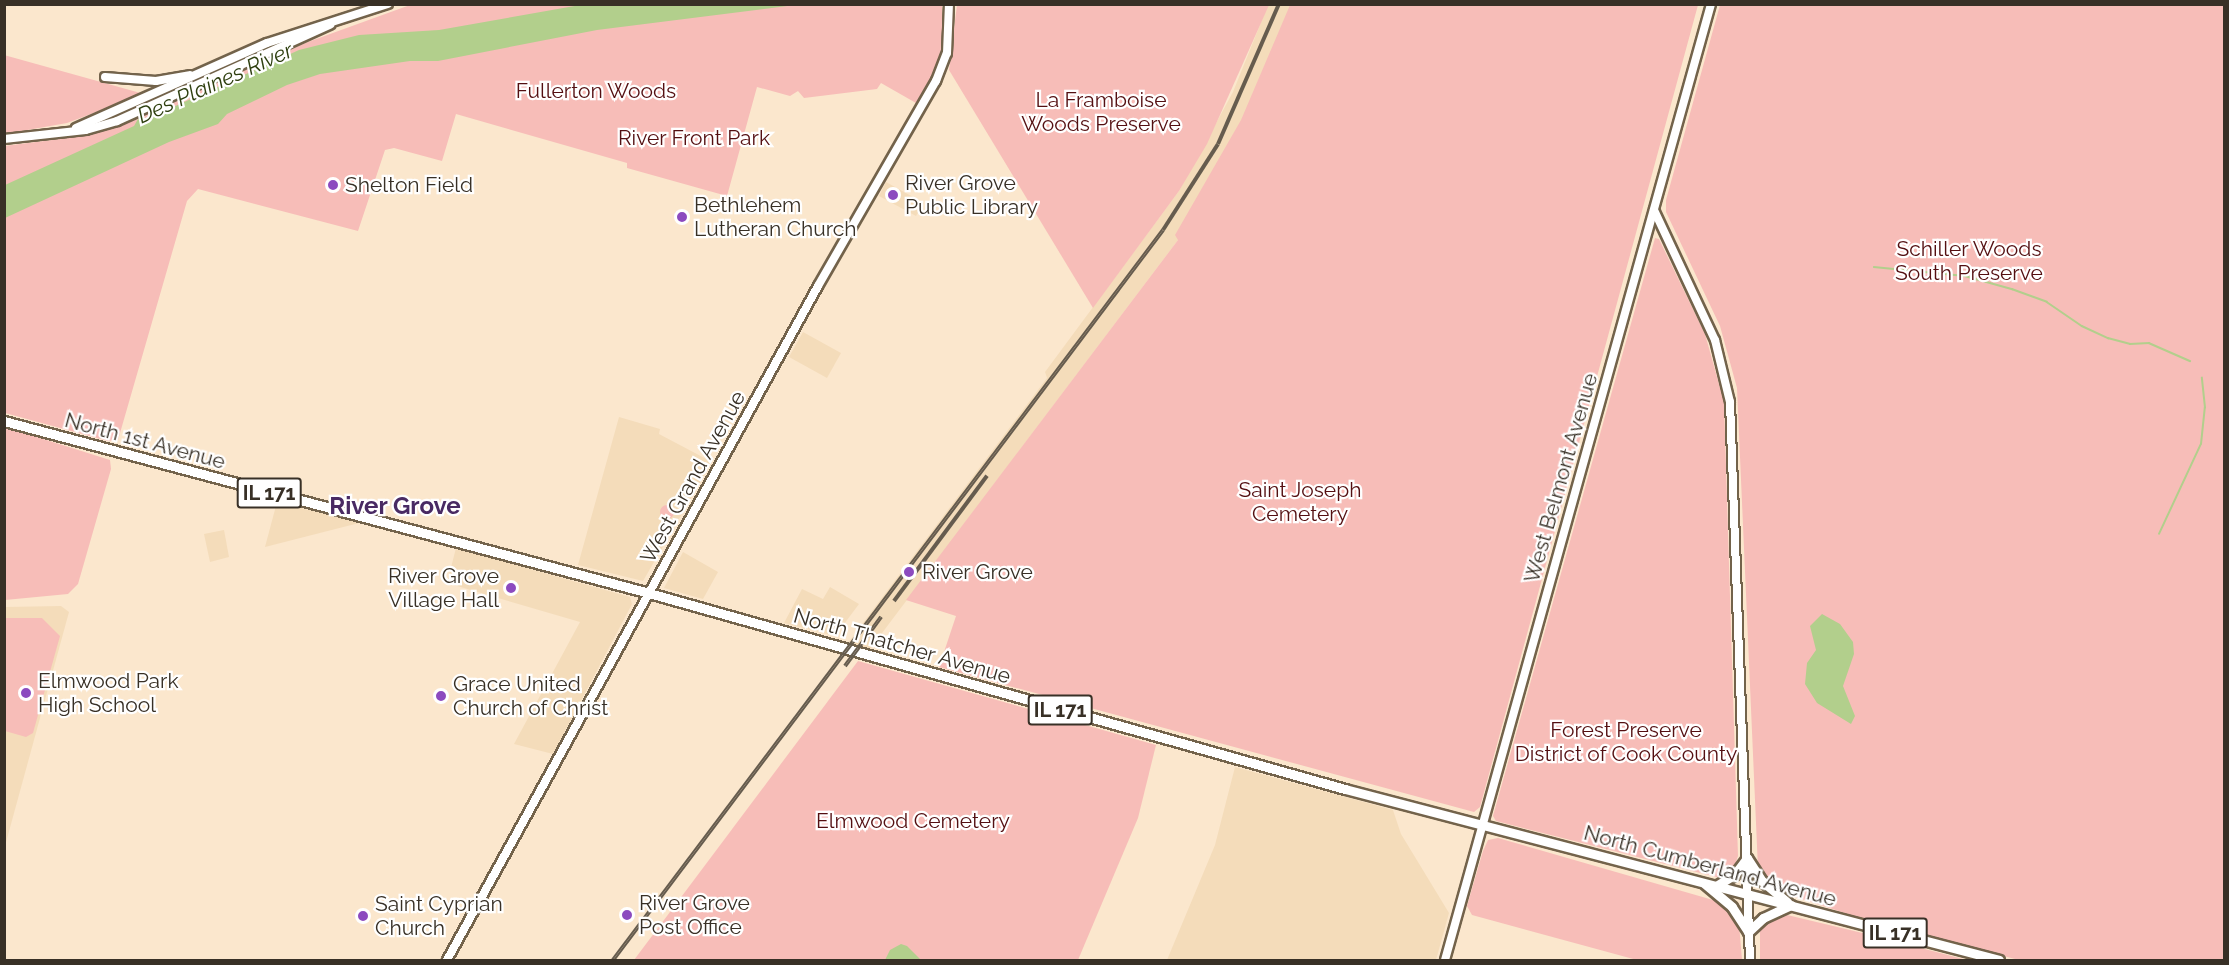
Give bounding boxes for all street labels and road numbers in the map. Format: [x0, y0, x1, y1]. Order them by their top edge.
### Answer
street label: West Belmont Avenue [1519, 370, 1603, 586]
street label: West Grand Avenue [635, 386, 751, 568]
street label: North 1st Avenue [62, 407, 228, 475]
road number: IL 171 [236, 476, 302, 510]
street label: North Thatcher Avenue [790, 603, 1014, 689]
road number: IL 171 [1027, 693, 1093, 727]
street label: North Cumberland Avenue [1581, 820, 1839, 912]
road number: IL 171 [1862, 916, 1928, 950]

